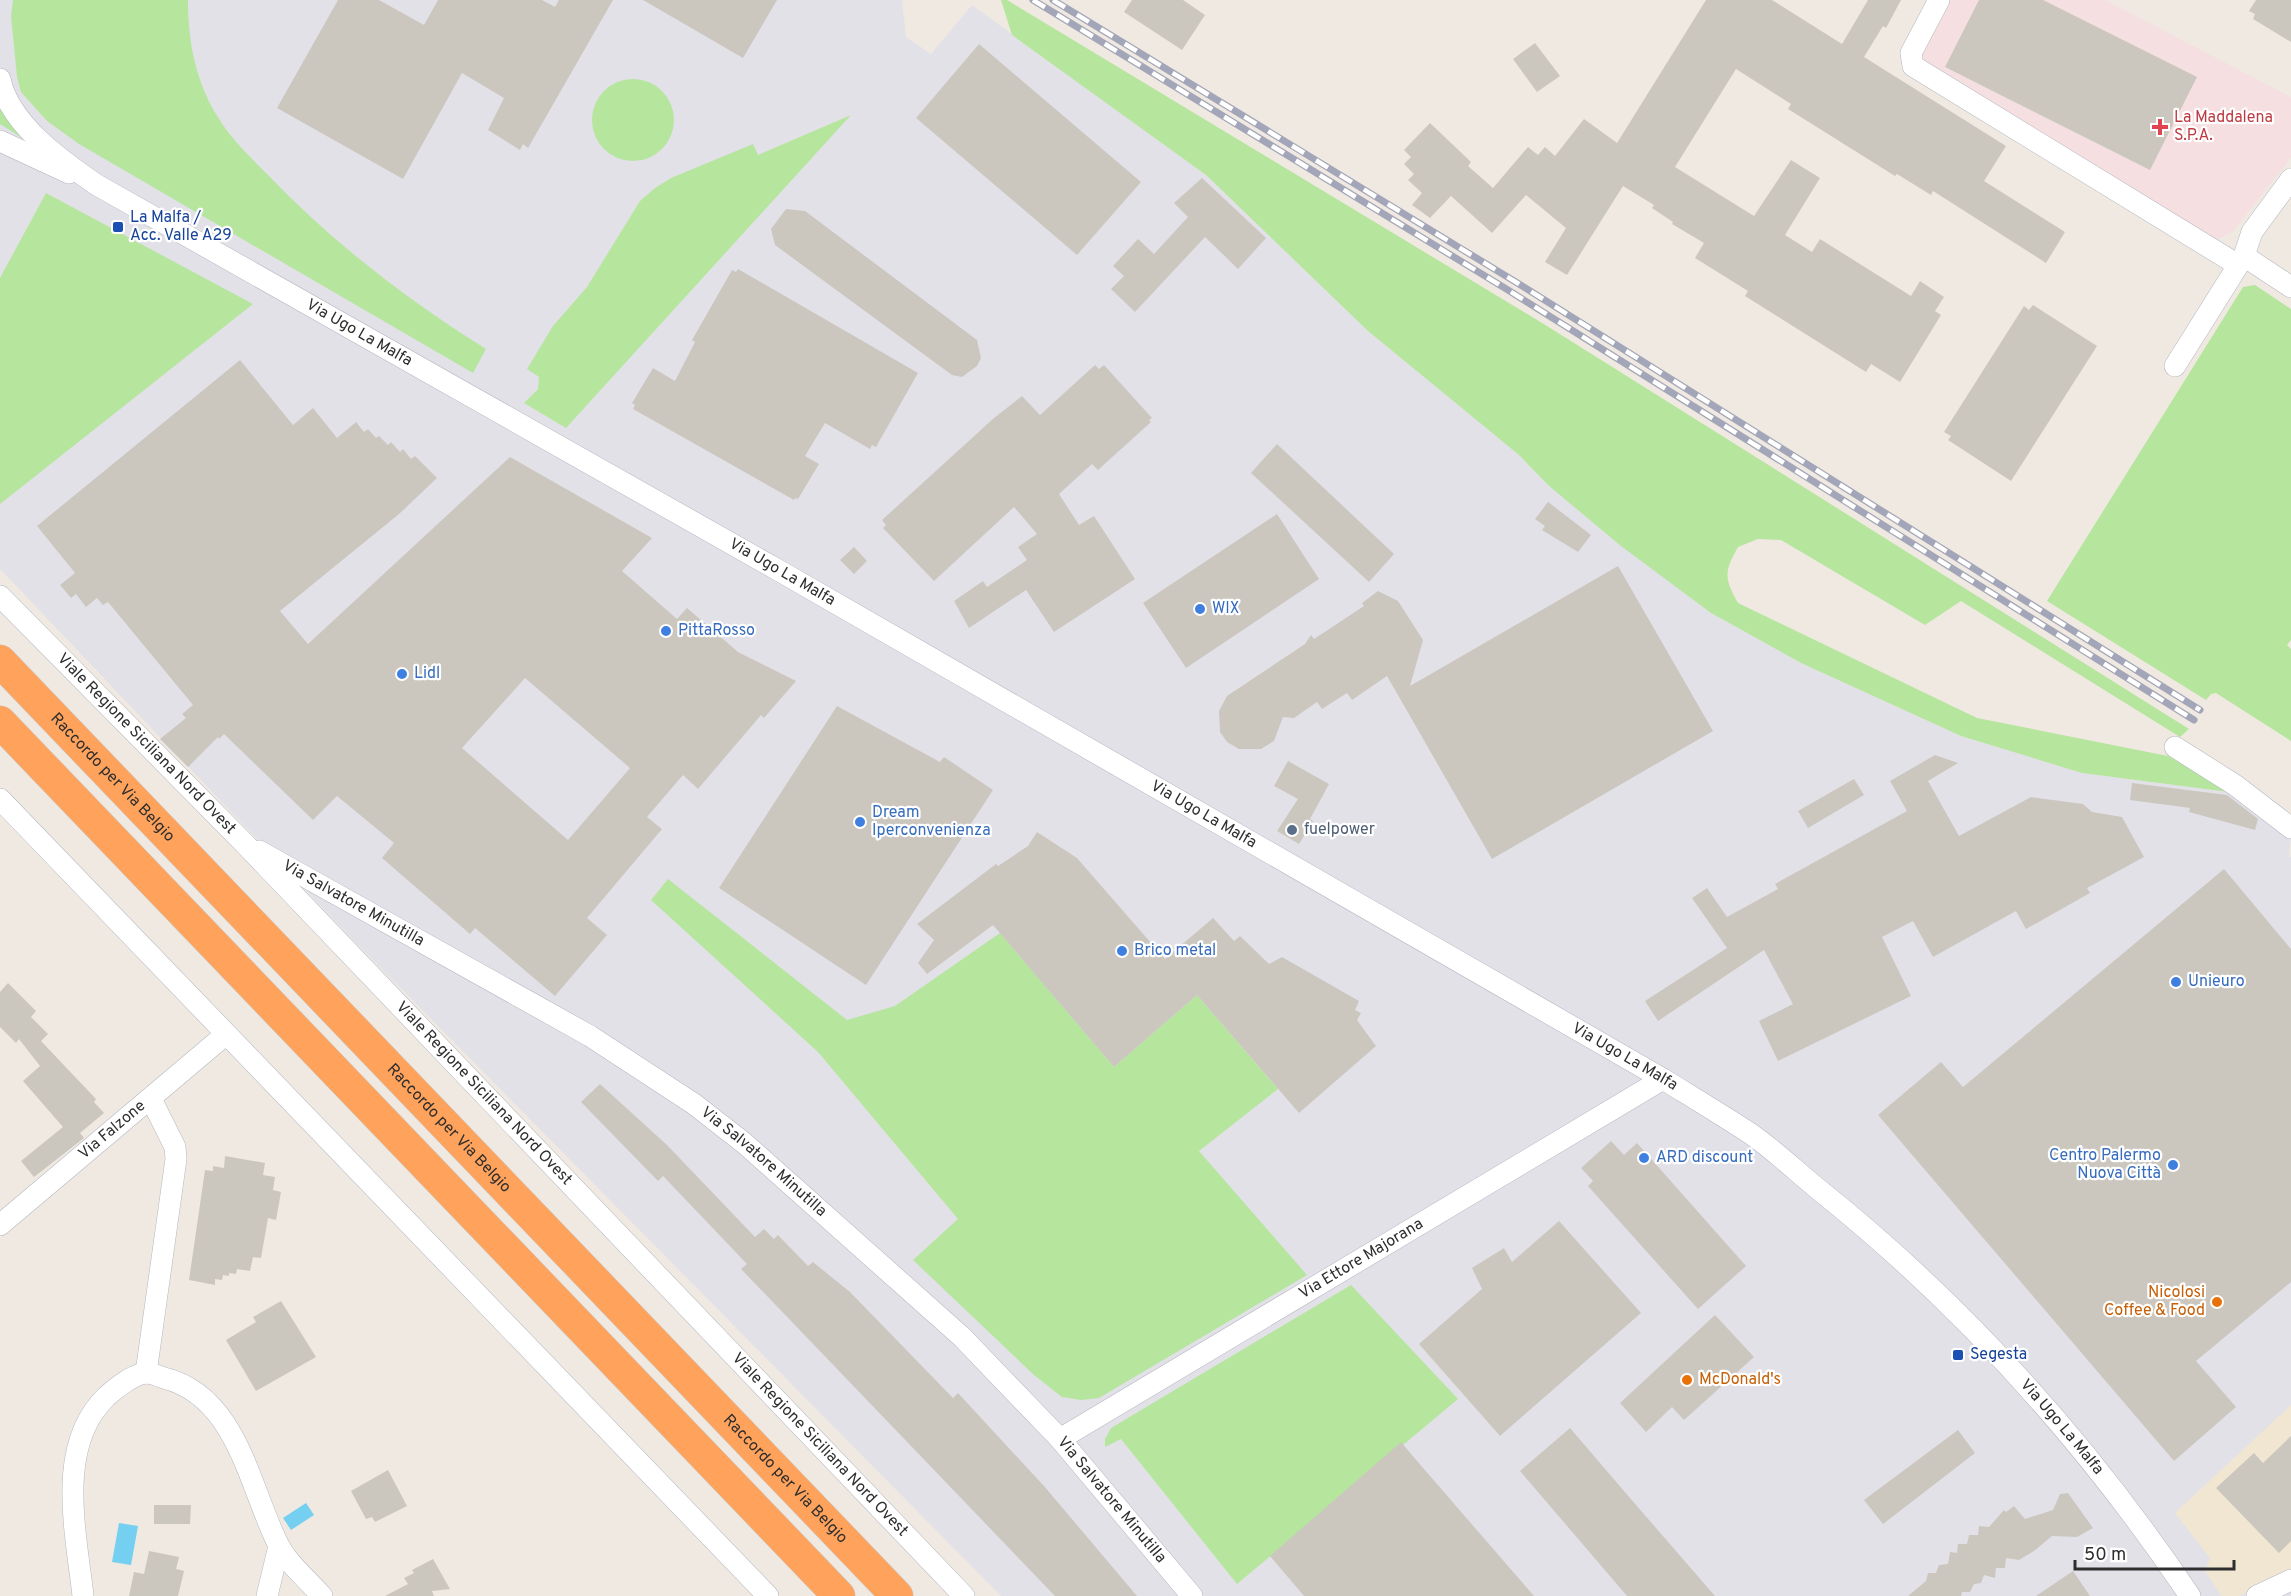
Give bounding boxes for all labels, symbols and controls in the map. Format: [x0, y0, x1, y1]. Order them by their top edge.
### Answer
place label: La Maddalena S.P.A. [2174, 108, 2273, 146]
marker: La Maddalena S.P.A. [2151, 118, 2169, 136]
place label: La Malfa / Acc. Valle A29 [130, 208, 232, 246]
marker: La Malfa / Acc. Valle A29 [111, 220, 125, 234]
street label: Via Ugo La Malfa [302, 295, 416, 371]
street label: Via Ugo La Malfa [725, 534, 839, 611]
place label: WIX [1212, 599, 1239, 619]
marker: WIX [1193, 602, 1207, 616]
place label: PittaRosso [678, 621, 755, 641]
marker: PittaRosso [659, 624, 673, 638]
street label: Viale Regione Siciliana Nord Ovest [52, 649, 240, 839]
place label: Lidl [414, 664, 440, 684]
marker: Lidl [395, 667, 409, 681]
street label: Raccordo per Via Belgio [46, 709, 179, 847]
street label: Via Ugo La Malfa [1147, 776, 1260, 853]
place label: Dream Iperconvenienza [872, 803, 991, 841]
marker: Dream Iperconvenienza [853, 815, 867, 829]
place label: fuelpower [1304, 820, 1375, 840]
marker: fuelpower [1285, 823, 1299, 837]
street label: Via Salvatore Minutilla [279, 856, 428, 951]
place label: Brico metal [1134, 941, 1216, 961]
marker: Brico metal [1115, 944, 1129, 958]
place label: Unieuro [2188, 972, 2245, 992]
marker: Unieuro [2169, 975, 2183, 989]
street label: Viale Regione Siciliana Nord Ovest [391, 998, 576, 1190]
street label: Via Ugo La Malfa [1568, 1019, 1681, 1096]
street label: Raccordo per Via Belgio [382, 1060, 515, 1197]
street label: Via Falzone [75, 1096, 150, 1164]
street label: Via Salvatore Minutilla [696, 1103, 831, 1222]
place label: Centro Palermo Nuova Città [2049, 1146, 2161, 1184]
place label: ARD discount [1656, 1148, 1753, 1168]
marker: ARD discount [1637, 1151, 1651, 1165]
marker: Centro Palermo Nuova Città [2166, 1158, 2180, 1172]
street label: Via Ettore Majorana [1296, 1214, 1427, 1304]
place label: Nicolosi Coffee & Food [2104, 1283, 2205, 1321]
marker: Nicolosi Coffee & Food [2210, 1295, 2224, 1309]
place label: Segesta [1970, 1345, 2027, 1365]
marker: Segesta [1951, 1348, 1965, 1362]
street label: Viale Regione Siciliana Nord Ovest [727, 1349, 912, 1541]
place label: McDonald's [1699, 1370, 1781, 1390]
marker: McDonald's [1680, 1373, 1694, 1387]
street label: Via Ugo La Malfa [2015, 1375, 2108, 1479]
street label: Raccordo per Via Belgio [718, 1411, 852, 1548]
street label: Via Salvatore Minutilla [1052, 1433, 1170, 1568]
scale bar [2075, 1533, 2234, 1571]
text: 50 m [2084, 1544, 2126, 1567]

